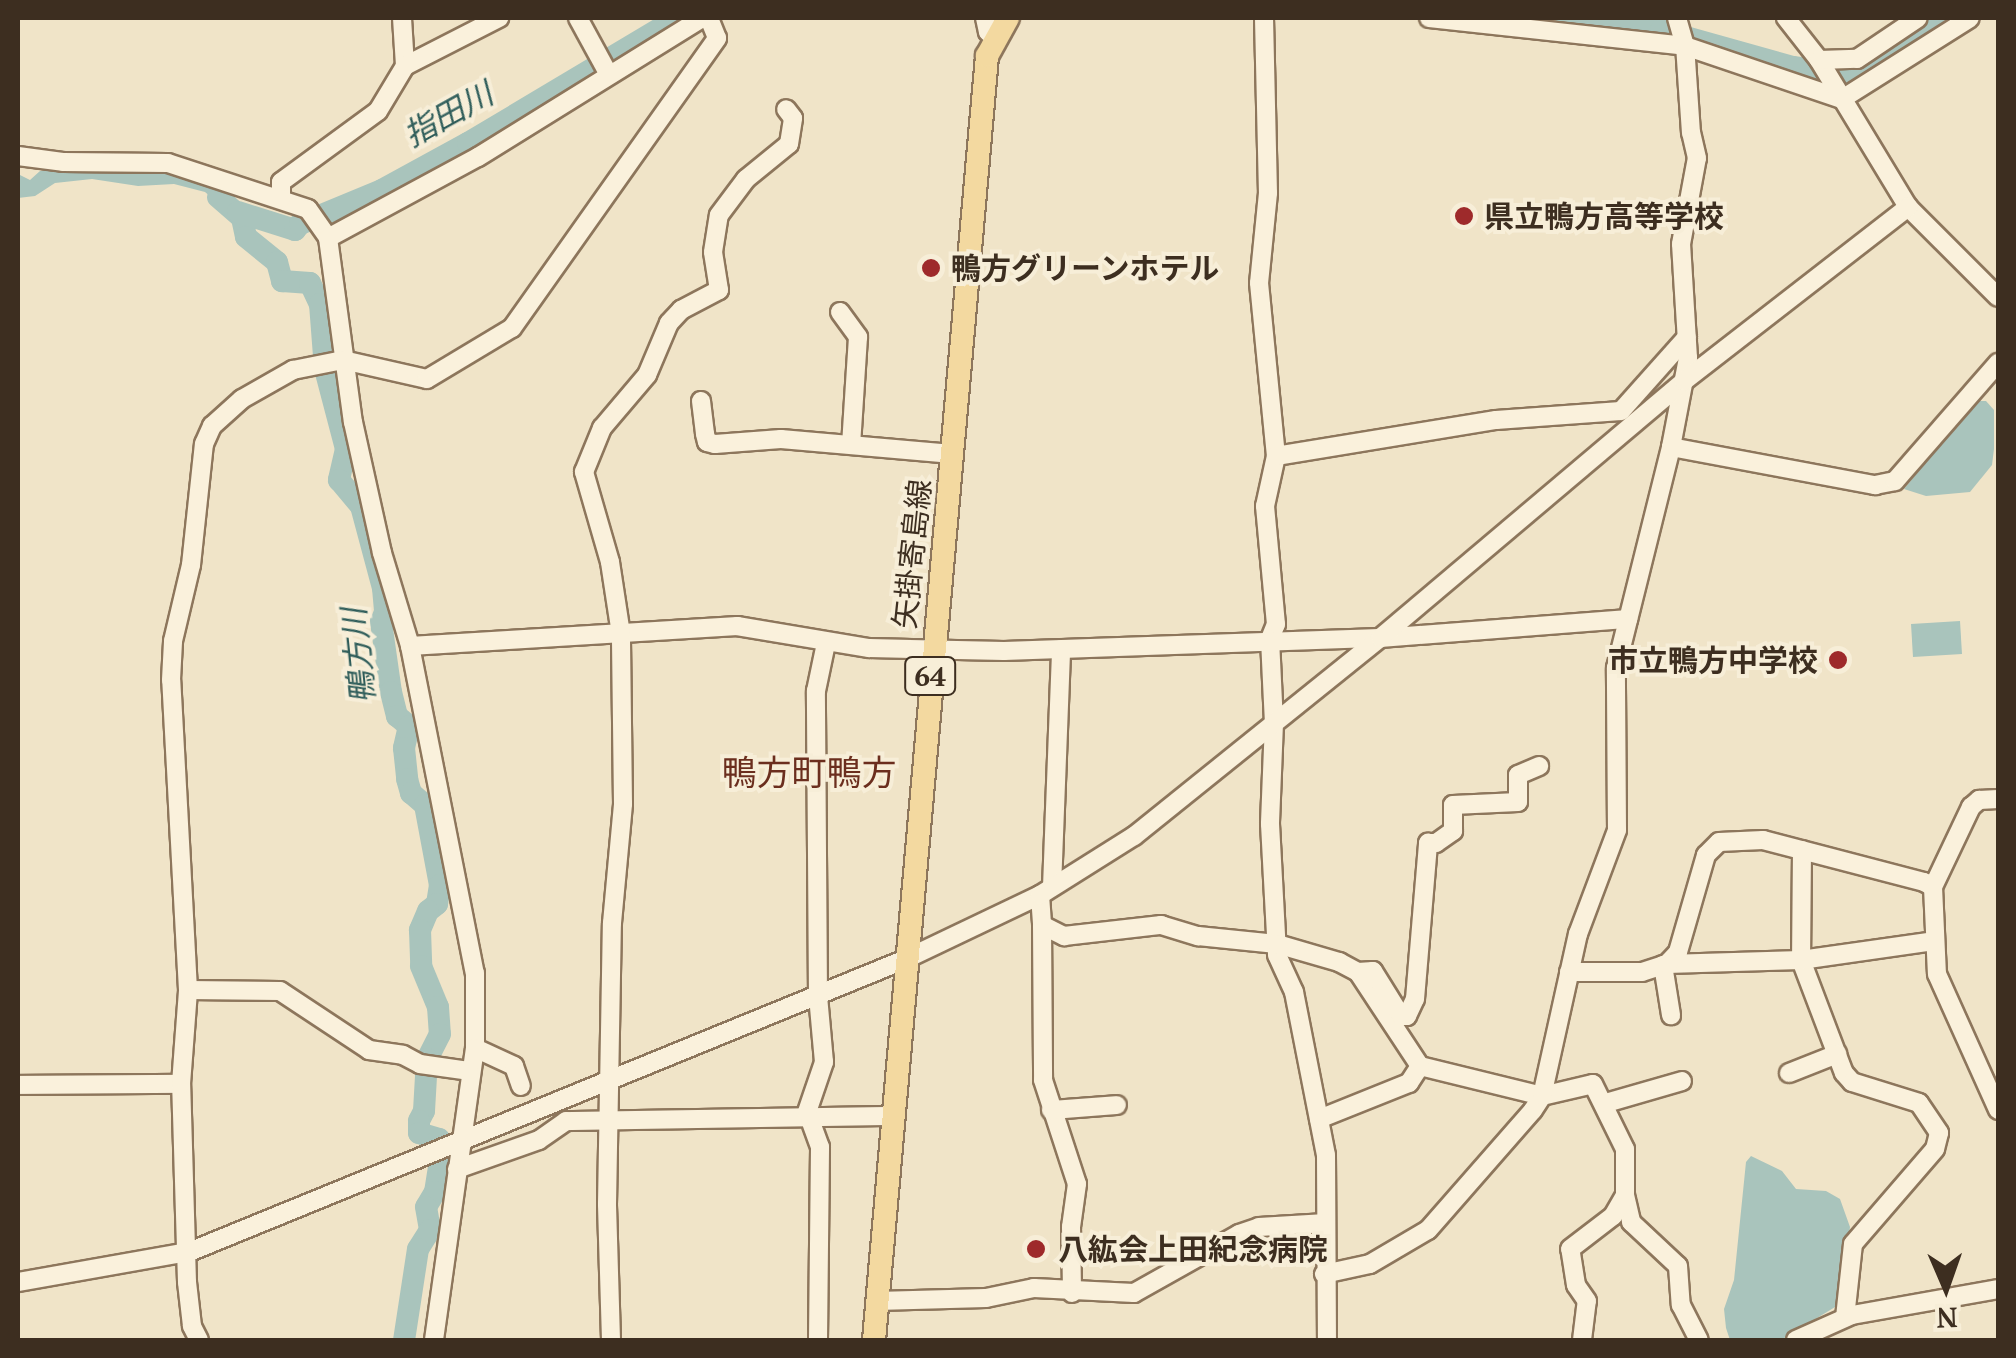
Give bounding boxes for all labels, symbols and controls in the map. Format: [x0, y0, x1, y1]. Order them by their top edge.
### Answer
water label: 指田川 [397, 74, 499, 154]
place label: 県立鴨方高等学校 [1484, 198, 1724, 234]
marker: 県立鴨方高等学校 [1453, 205, 1475, 227]
place label: 鴨方グリーンホテル [951, 250, 1221, 286]
marker: 鴨方グリーンホテル [920, 257, 942, 279]
street label: 矢掛寄島線 [886, 478, 938, 630]
water label: 鴨方川 [334, 606, 382, 706]
place label: 市立鴨方中学校 [1608, 642, 1818, 678]
marker: 市立鴨方中学校 [1827, 649, 1849, 671]
road number: 64 [902, 653, 958, 699]
district label: 鴨方町鴨方 [722, 751, 896, 793]
place label: 八紘会上田紀念病院 [1058, 1231, 1328, 1267]
marker: 八紘会上田紀念病院 [1023, 1236, 1049, 1262]
north arrow [1896, 1238, 1996, 1338]
text: N [1936, 1300, 1958, 1337]

